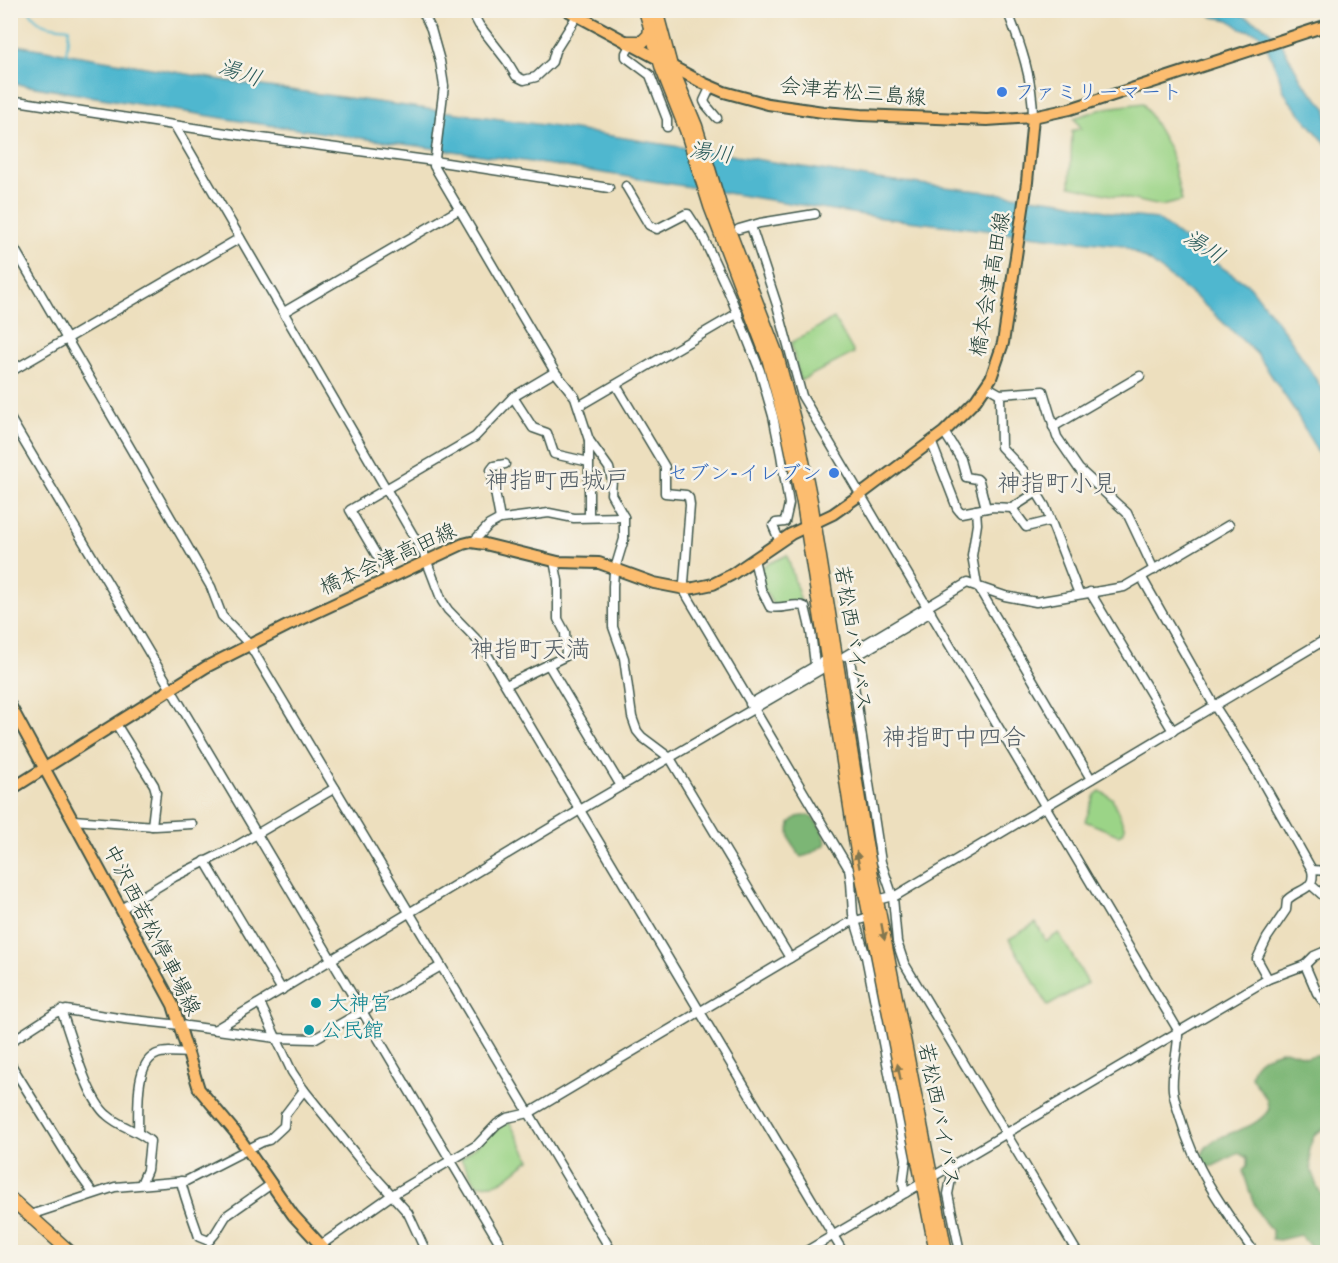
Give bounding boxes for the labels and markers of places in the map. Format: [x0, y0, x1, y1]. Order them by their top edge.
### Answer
place label: ファミリーマート [1014, 80, 1182, 105]
marker: ファミリーマート [995, 85, 1009, 99]
place label: セブン-イレブン [667, 461, 822, 486]
marker: セブン-イレブン [827, 466, 841, 480]
place label: 大神宮 [328, 991, 391, 1016]
marker: 大神宮 [309, 996, 323, 1010]
place label: 公民館 [321, 1018, 384, 1043]
marker: 公民館 [302, 1023, 316, 1037]

